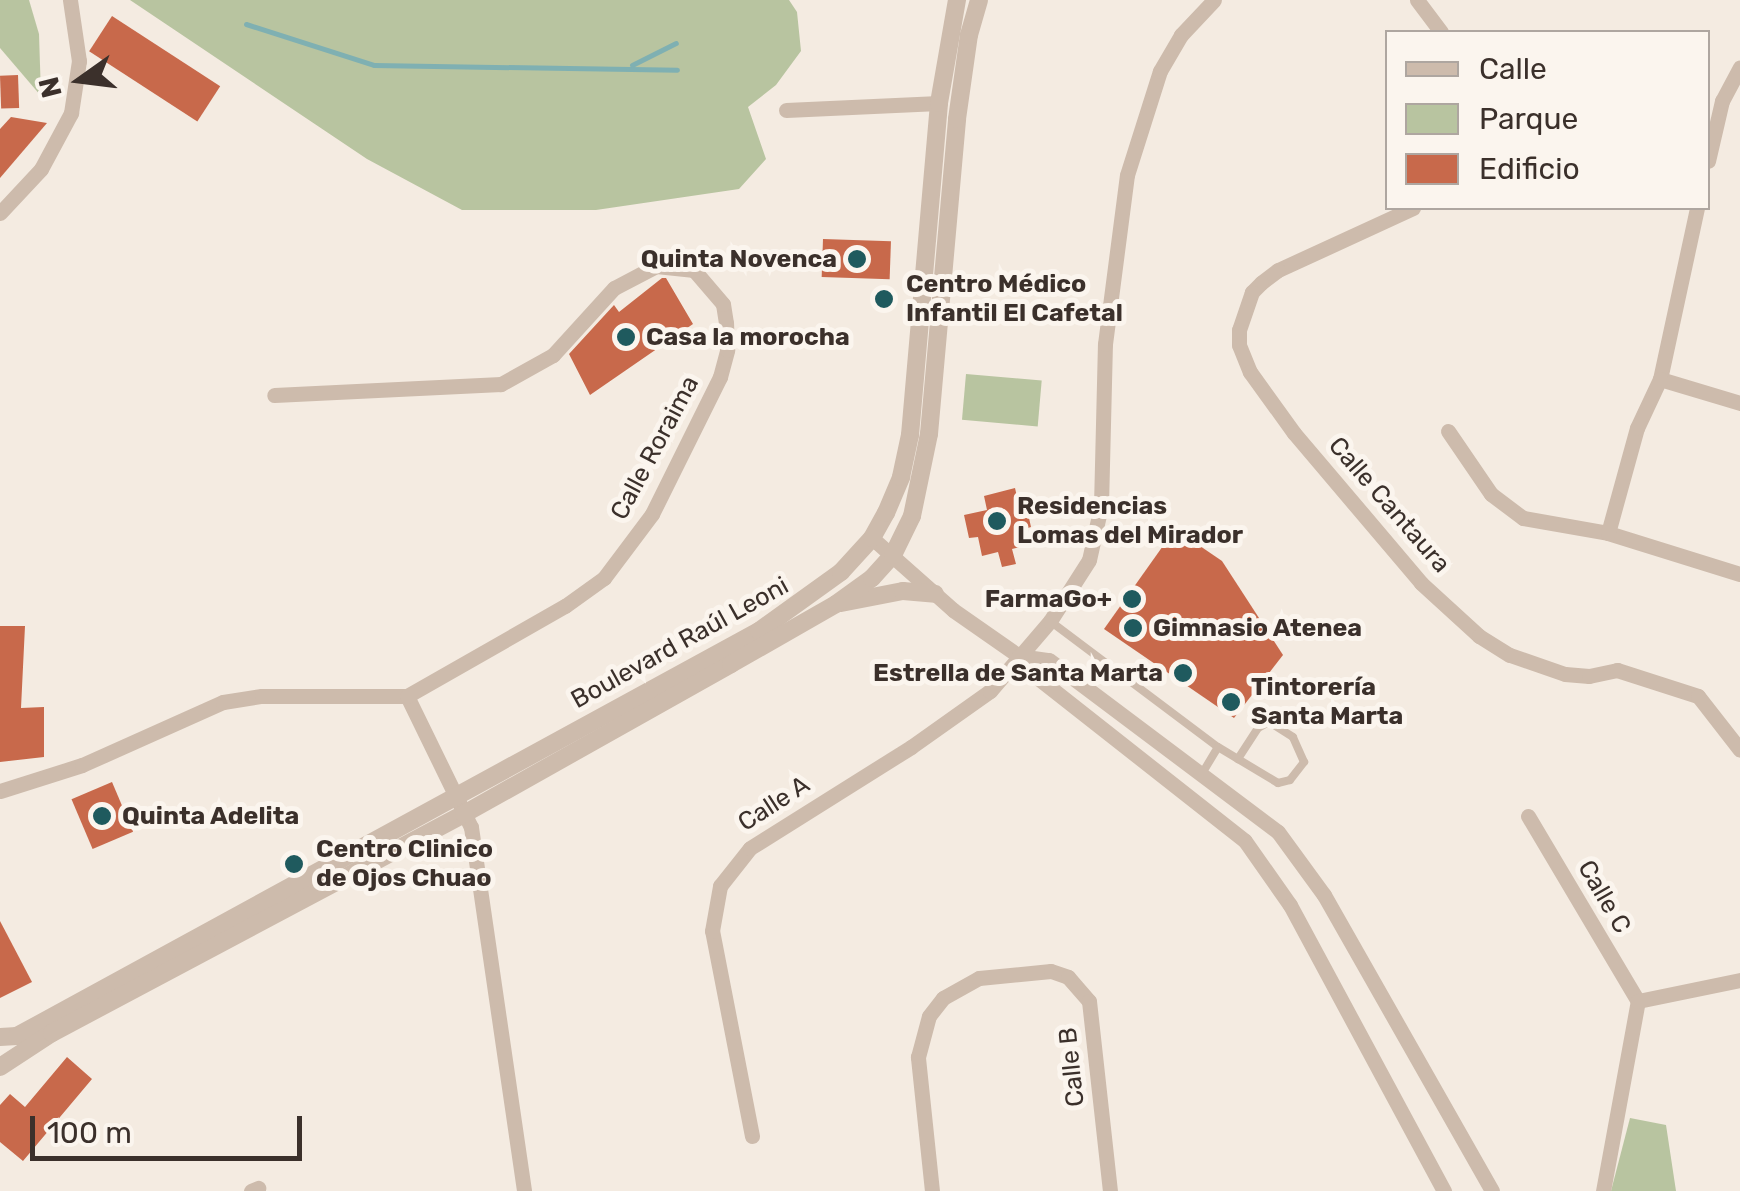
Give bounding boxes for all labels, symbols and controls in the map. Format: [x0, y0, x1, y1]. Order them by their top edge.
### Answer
north arrow [30, 30, 130, 130]
legend [1385, 30, 1710, 210]
text: Calle [1479, 51, 1547, 87]
text: N [32, 74, 69, 101]
text: Parque [1479, 101, 1578, 137]
text: Edificio [1479, 151, 1580, 187]
place label: Quinta Novenca [641, 244, 837, 274]
marker: Quinta Novenca [846, 248, 868, 270]
place label: Centro Médico Infantil El Cafetal [906, 270, 1123, 329]
marker: Centro Médico Infantil El Cafetal [871, 286, 897, 312]
place label: Casa la morocha [646, 322, 850, 352]
marker: Casa la morocha [615, 326, 637, 348]
street label: Calle Roraima [605, 371, 705, 525]
street label: Calle Cantaura [1322, 431, 1456, 579]
place label: Residencias Lomas del Mirador [1017, 492, 1243, 551]
marker: Residencias Lomas del Mirador [986, 510, 1008, 532]
street label: Boulevard Raúl Leoni [566, 571, 794, 715]
place label: FarmaGo+ [985, 584, 1112, 614]
marker: FarmaGo+ [1121, 588, 1143, 610]
place label: Gimnasio Atenea [1153, 613, 1363, 643]
marker: Gimnasio Atenea [1122, 617, 1144, 639]
place label: Estrella de Santa Marta [873, 658, 1163, 688]
marker: Estrella de Santa Marta [1172, 662, 1194, 684]
place label: Tintorería Santa Marta [1251, 673, 1403, 732]
marker: Tintorería Santa Marta [1220, 691, 1242, 713]
street label: Calle A [733, 770, 815, 838]
place label: Quinta Adelita [122, 801, 300, 831]
marker: Quinta Adelita [91, 805, 113, 827]
place label: Centro Clinico de Ojos Chuao [316, 835, 493, 894]
marker: Centro Clinico de Ojos Chuao [281, 851, 307, 877]
street label: Calle C [1571, 855, 1637, 939]
street label: Calle B [1053, 1026, 1091, 1108]
scale bar [35, 1096, 308, 1158]
text: 100 m [47, 1115, 132, 1151]

